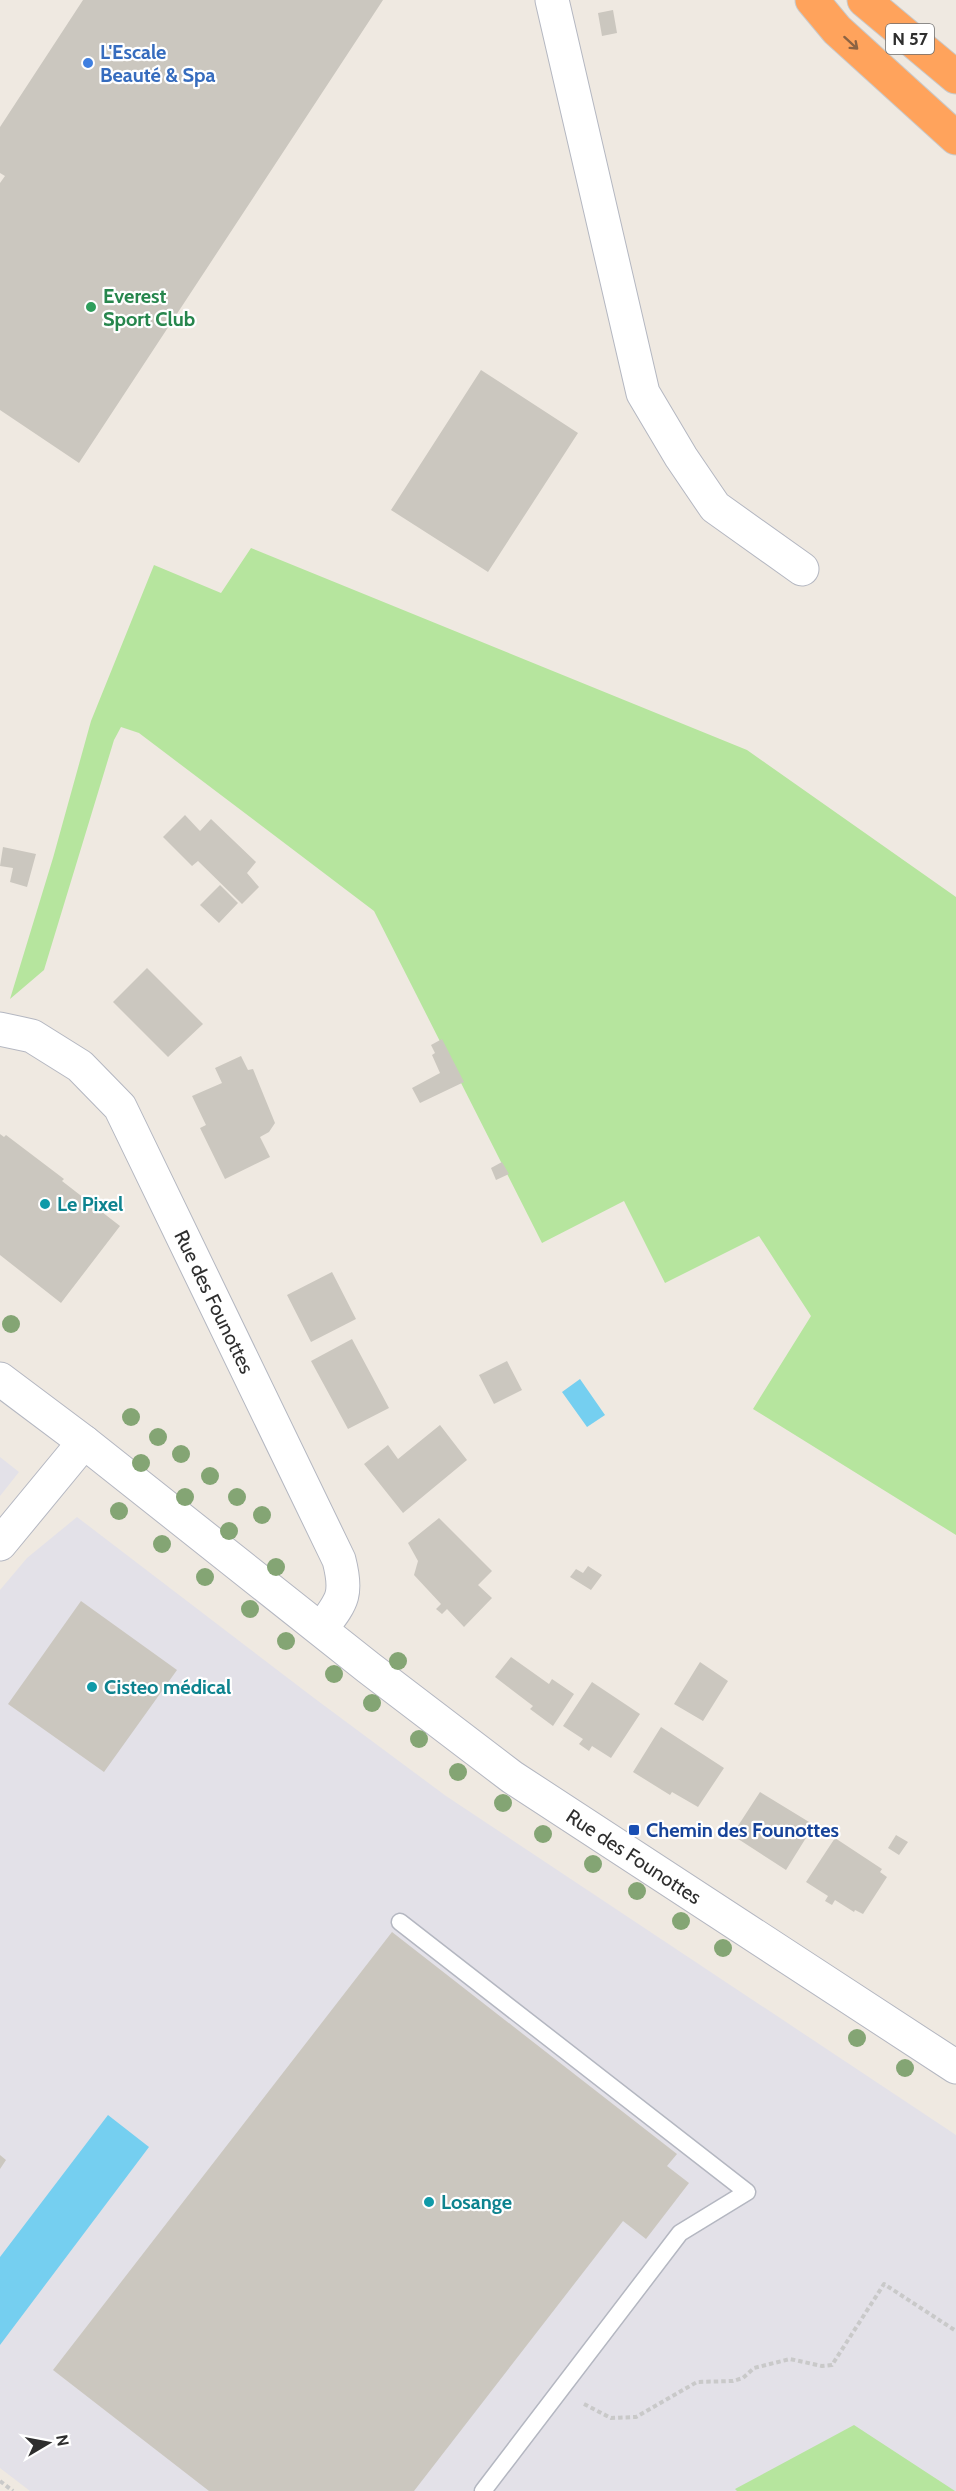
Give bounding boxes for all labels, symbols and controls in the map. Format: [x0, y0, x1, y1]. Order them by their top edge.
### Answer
road number: N 57 [886, 24, 934, 54]
one-way arrow [844, 36, 859, 50]
place label: L'Escale Beauté & Spa [100, 40, 215, 87]
marker: L'Escale Beauté & Spa [81, 56, 95, 70]
place label: Everest Sport Club [103, 284, 195, 331]
marker: Everest Sport Club [84, 300, 98, 314]
place label: Le Pixel [57, 1192, 123, 1216]
marker: Le Pixel [38, 1197, 52, 1211]
street label: Rue des Founottes [169, 1226, 259, 1377]
place label: Cisteo médical [104, 1675, 231, 1699]
marker: Cisteo médical [85, 1680, 99, 1694]
street label: Rue des Founottes [562, 1804, 706, 1909]
place label: Chemin des Founottes [646, 1818, 839, 1842]
marker: Chemin des Founottes [627, 1823, 641, 1837]
place label: Losange [441, 2190, 512, 2214]
marker: Losange [422, 2195, 436, 2209]
north arrow [18, 2413, 78, 2473]
text: N [52, 2433, 73, 2448]

